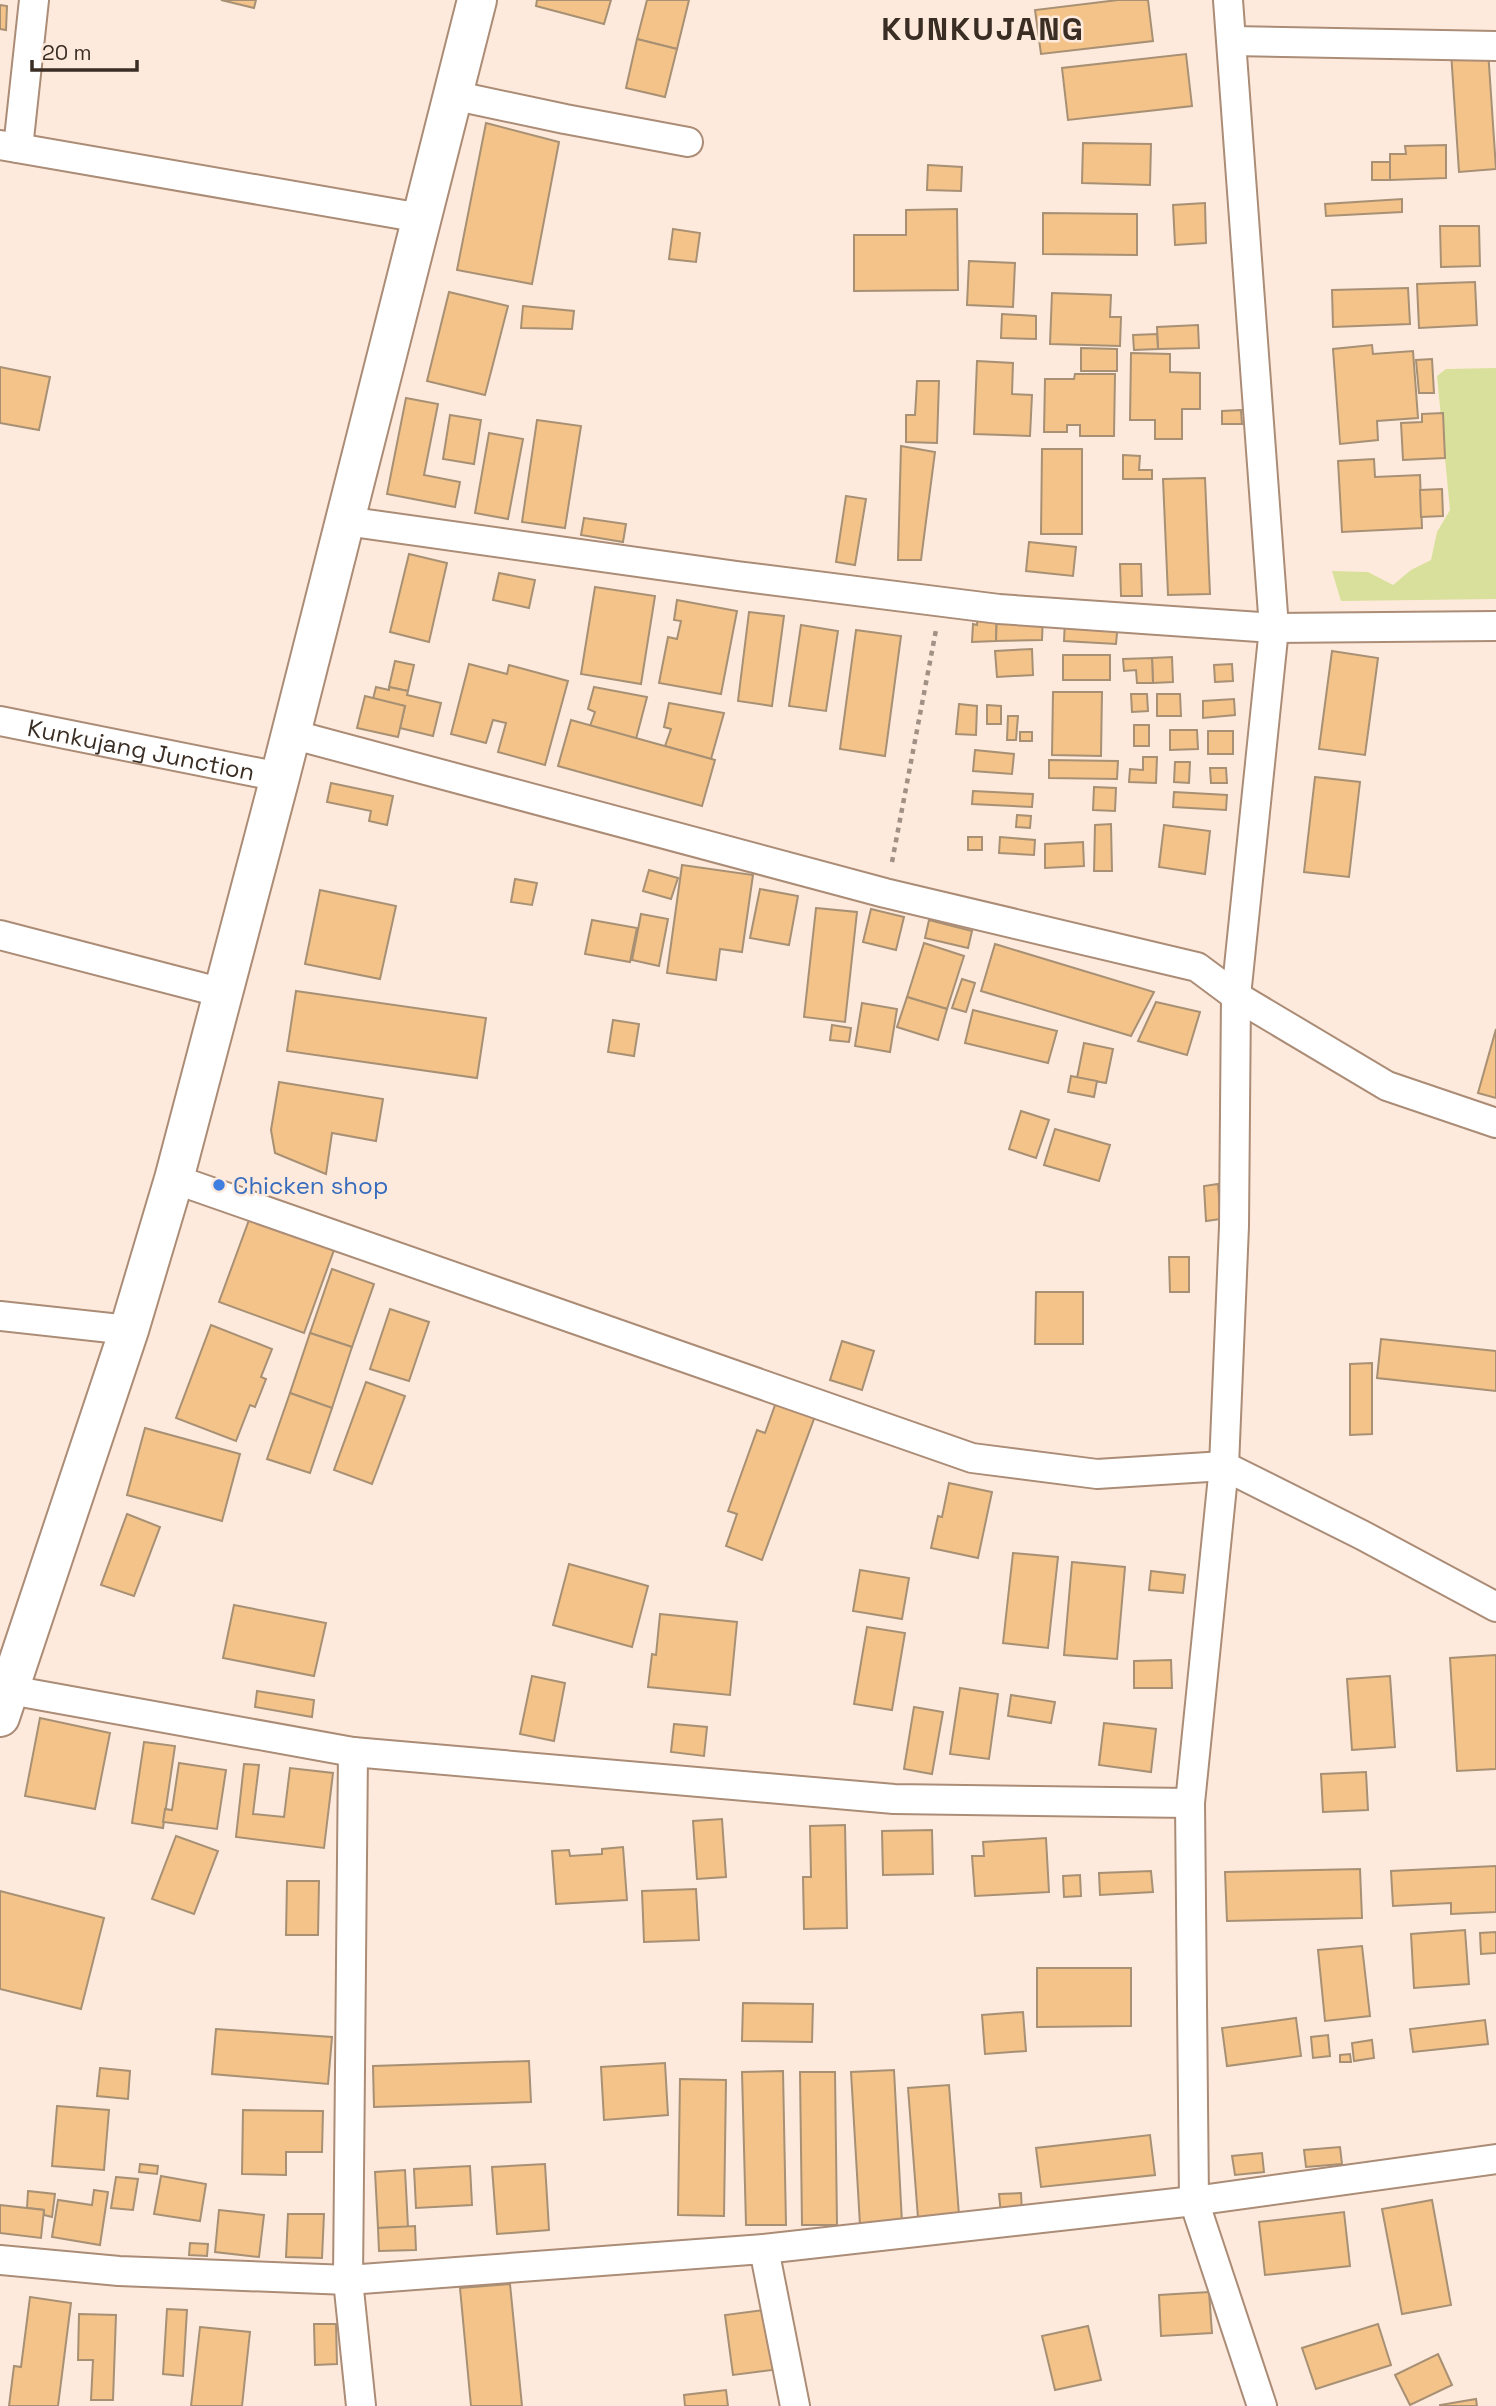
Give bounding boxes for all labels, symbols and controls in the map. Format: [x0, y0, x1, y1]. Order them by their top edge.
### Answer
district label: KUNKUJANG [881, 9, 1085, 49]
scale bar [32, 28, 136, 72]
text: 20 m [42, 39, 92, 66]
street label: Kunkujang Junction [25, 711, 257, 787]
place label: Chicken shop [233, 1170, 388, 1201]
marker: Chicken shop [211, 1177, 227, 1193]

